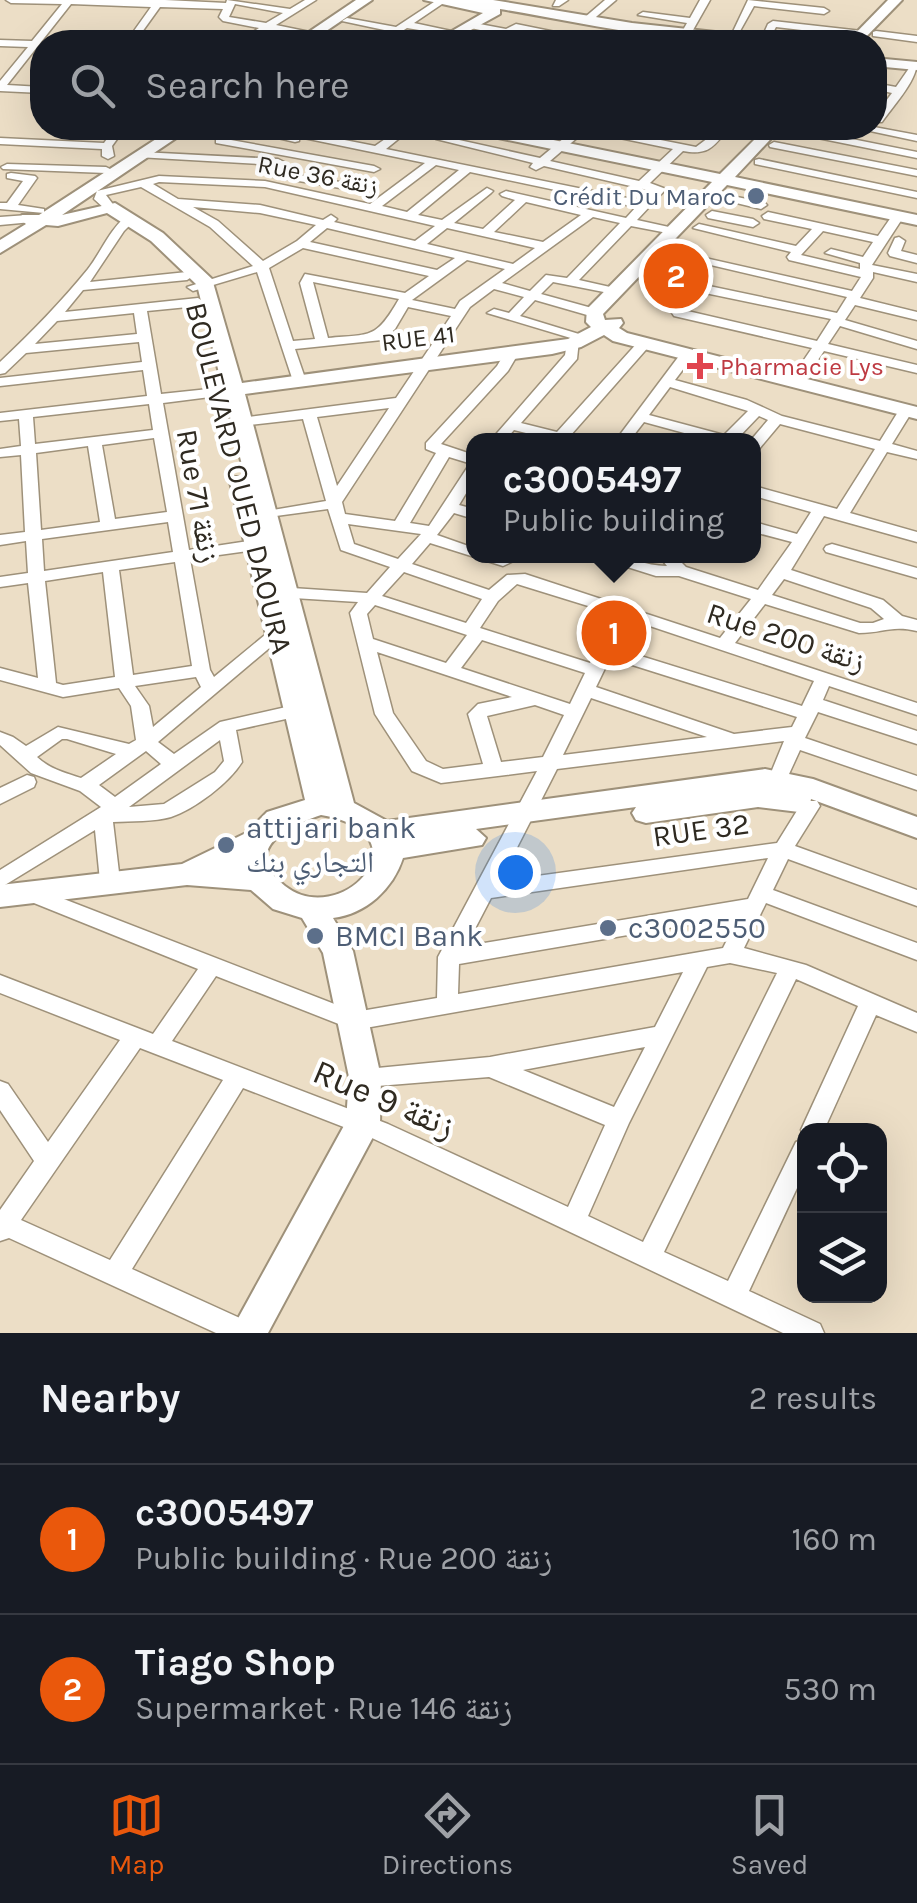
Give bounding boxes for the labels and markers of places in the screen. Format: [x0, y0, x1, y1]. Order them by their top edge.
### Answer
place label: Crédit Du Maroc [553, 182, 736, 211]
marker: Crédit Du Maroc [745, 185, 767, 207]
pin: 2 [644, 238, 708, 314]
place label: Pharmacie Lys [720, 352, 884, 381]
marker: Pharmacie Lys [689, 355, 711, 377]
pin: 1 [582, 596, 646, 670]
place label: attijari bank التجاري بنك [246, 810, 416, 886]
marker: attijari bank التجاري بنك [215, 834, 237, 856]
place label: c3002550 [628, 910, 766, 946]
marker: c3002550 [597, 917, 619, 939]
place label: BMCI Bank [335, 918, 483, 954]
marker: BMCI Bank [304, 925, 326, 947]

